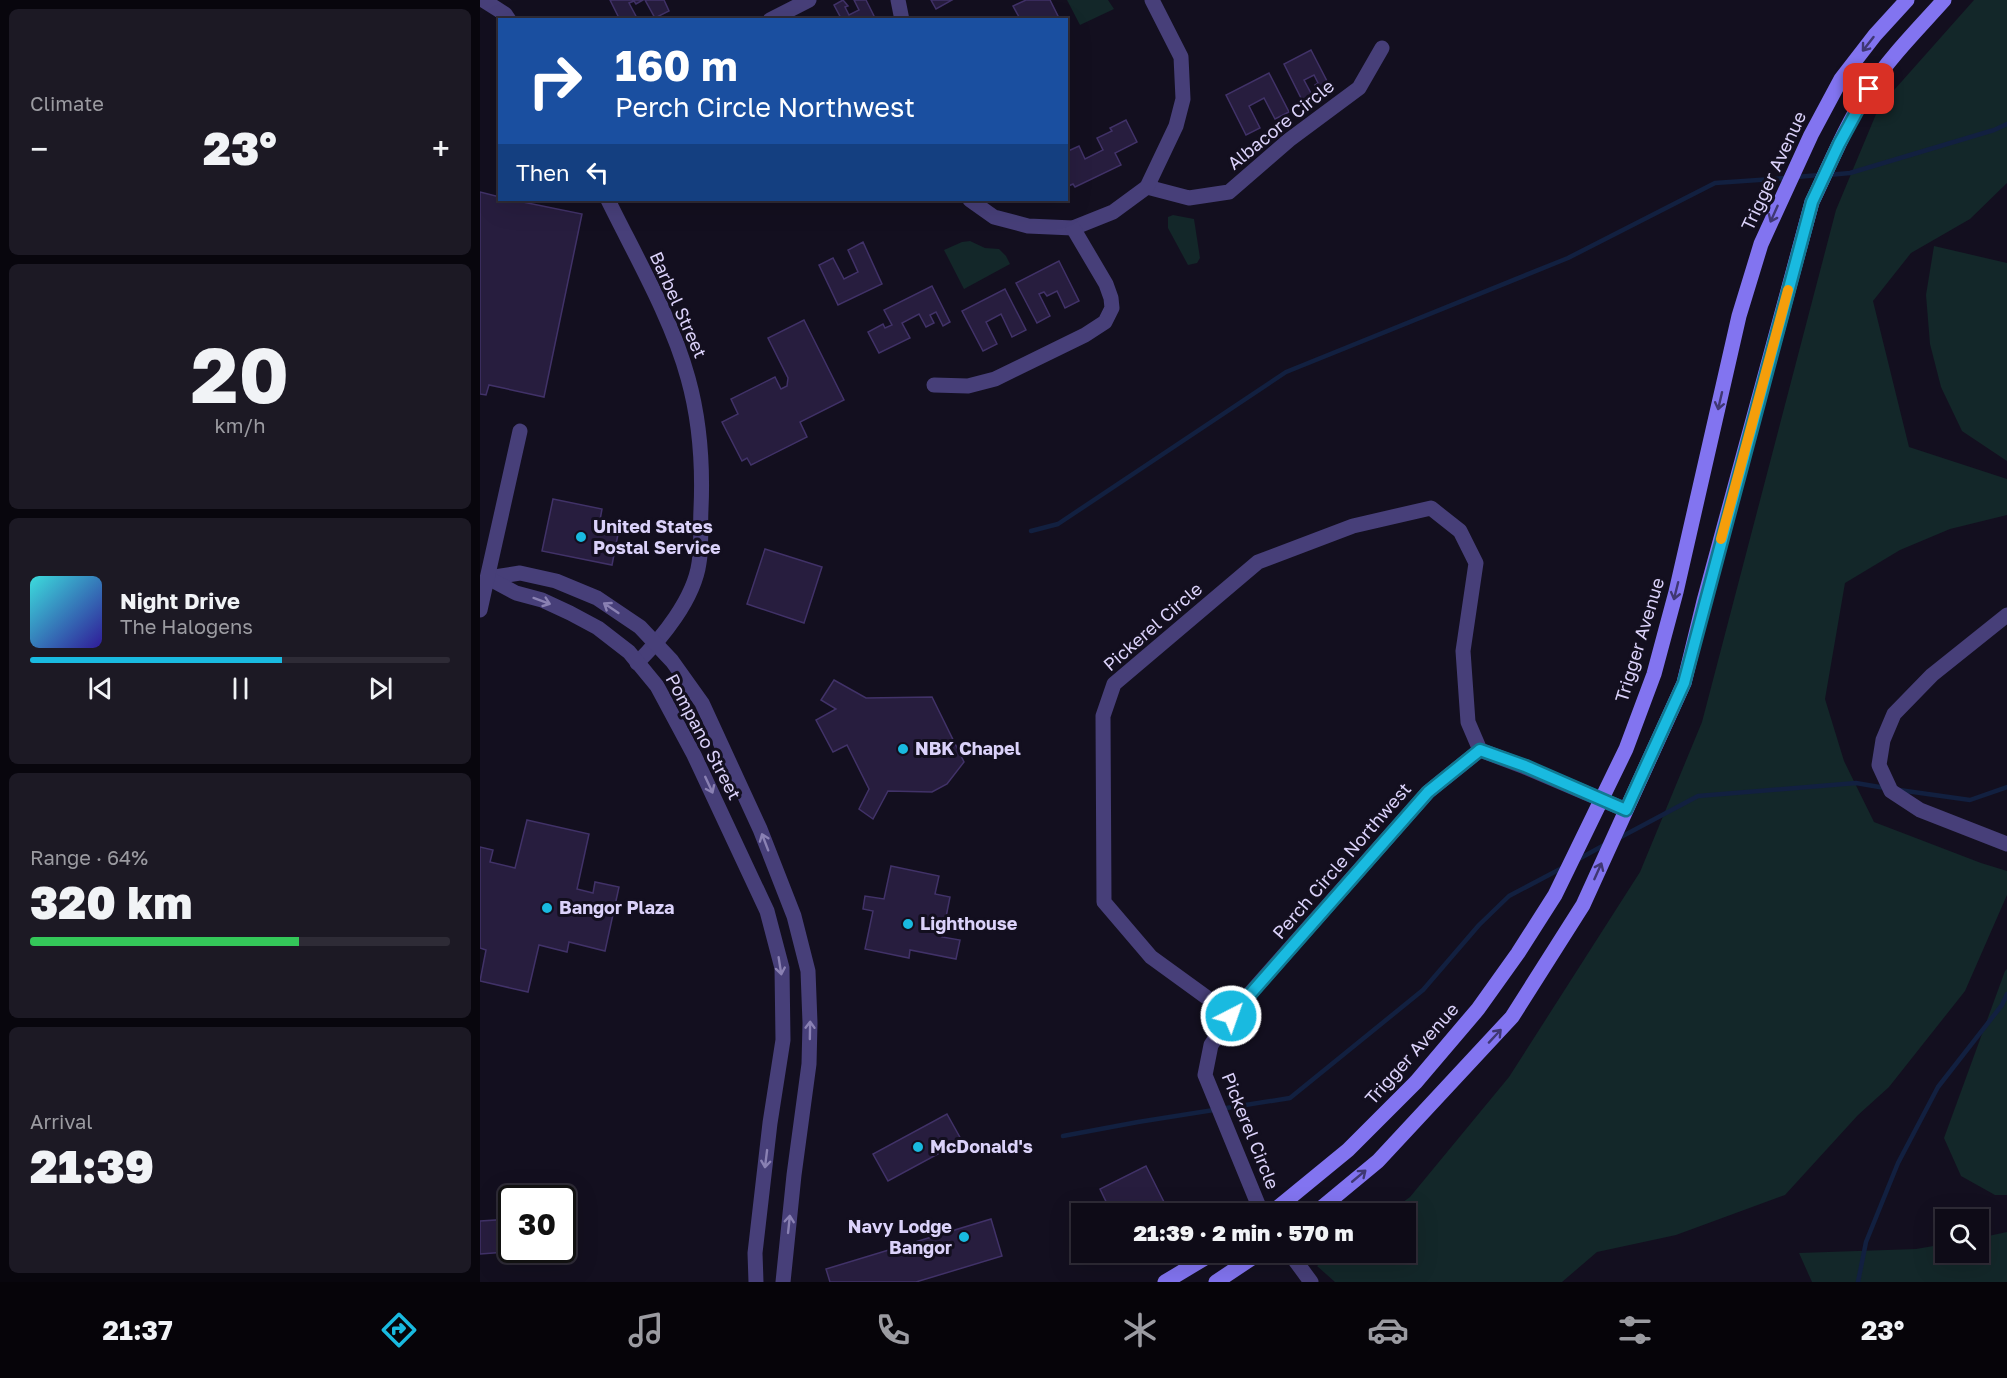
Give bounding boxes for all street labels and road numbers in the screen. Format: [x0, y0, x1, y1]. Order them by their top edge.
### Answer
street label: Albacore Circle [1223, 75, 1338, 174]
street label: Trigger Avenue [1736, 107, 1810, 234]
street label: Barbel Street [646, 248, 712, 361]
street label: Trigger Avenue [1610, 575, 1668, 705]
street label: Pickerel Circle [1098, 577, 1206, 675]
street label: Pompano Street [661, 670, 746, 803]
street label: Perch Circle Northwest [1267, 778, 1415, 943]
street label: Trigger Avenue [1360, 998, 1463, 1109]
street label: Pickerel Circle [1218, 1069, 1284, 1192]

